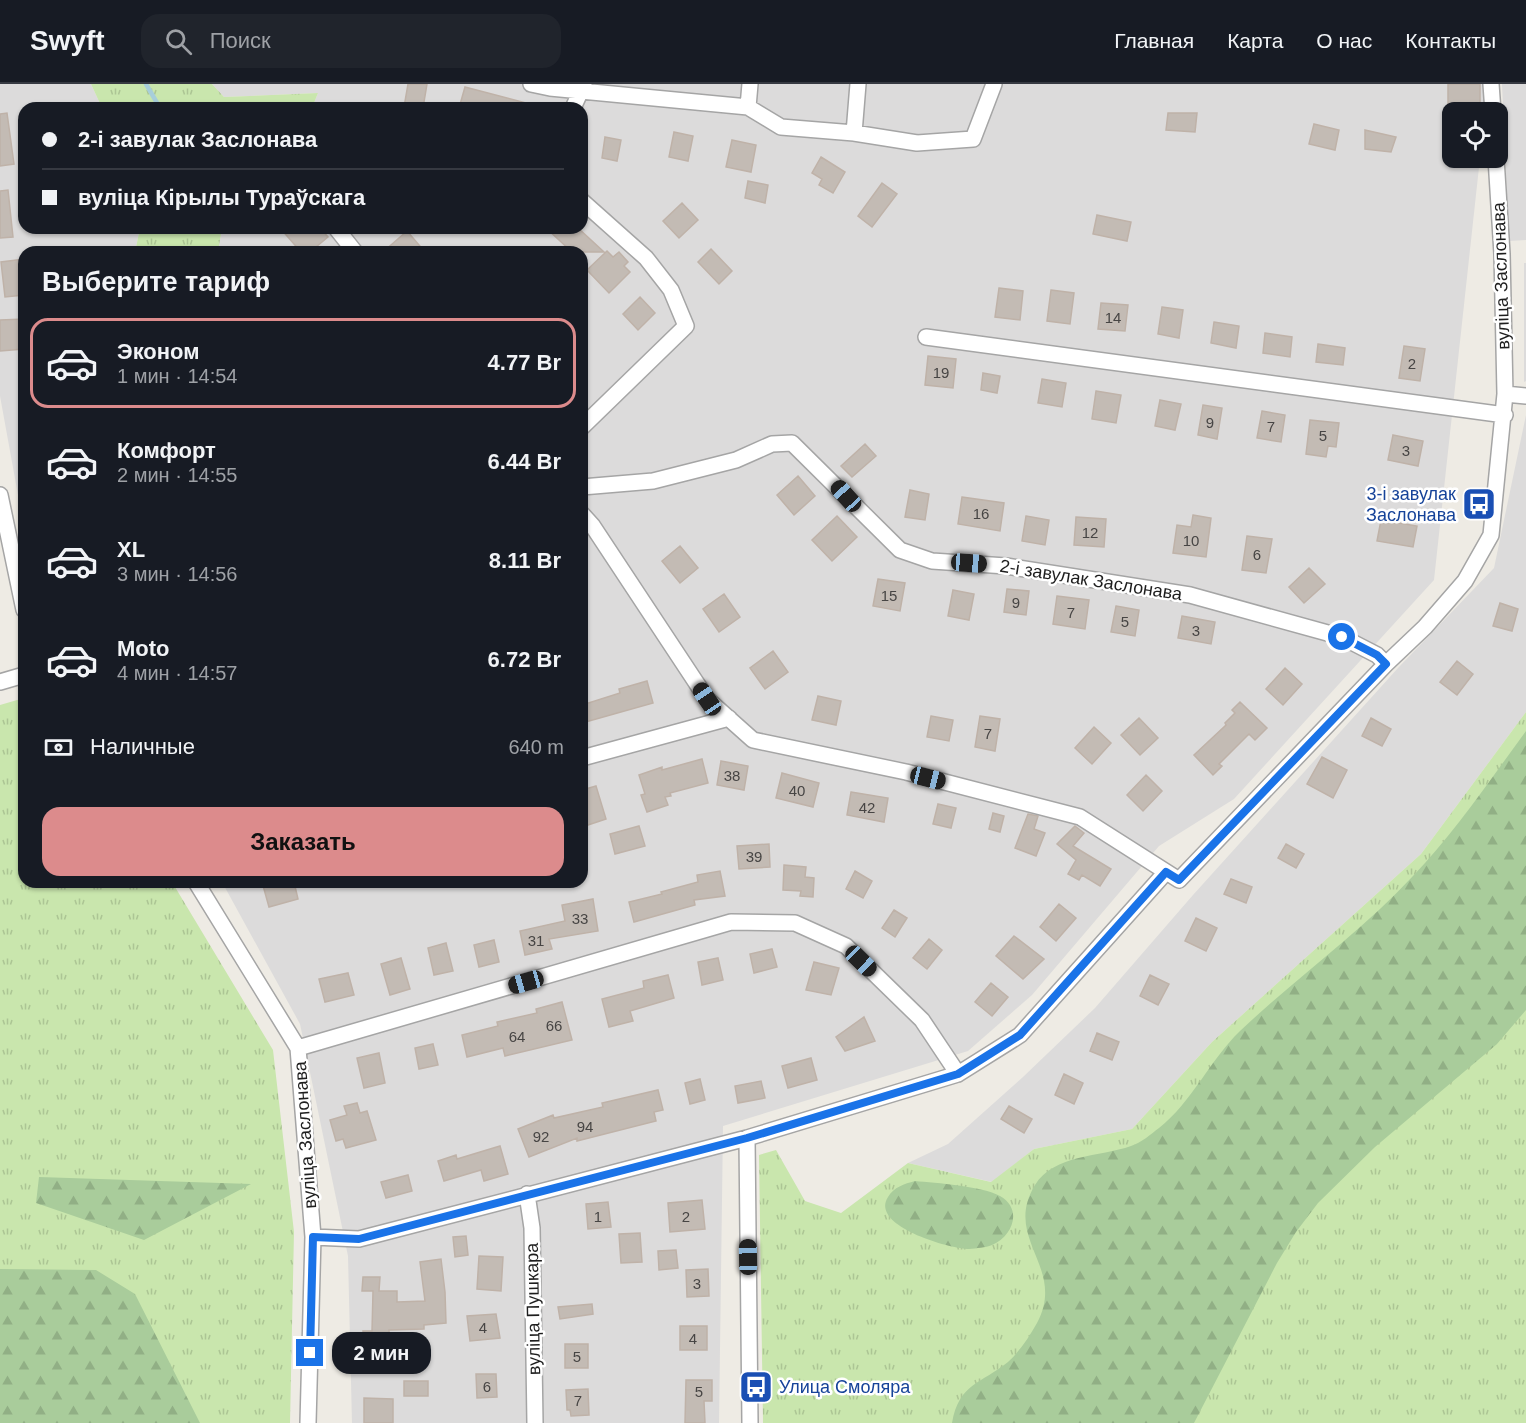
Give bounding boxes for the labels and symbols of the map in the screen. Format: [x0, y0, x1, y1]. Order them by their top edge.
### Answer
street label: вуліца Заслонава [1488, 201, 1514, 350]
house number: 14 [1105, 309, 1121, 326]
house number: 2 [1408, 355, 1416, 372]
house number: 19 [933, 364, 949, 381]
house number: 9 [1206, 414, 1214, 431]
house number: 7 [1267, 418, 1275, 435]
house number: 5 [1319, 427, 1327, 444]
house number: 3 [1402, 442, 1410, 459]
car [827, 477, 865, 515]
place label: 3-і завулак Заслонава [1366, 484, 1457, 525]
bus stop icon: 3-і завулак Заслонава [1461, 486, 1497, 522]
house number: 16 [973, 505, 989, 522]
house number: 12 [1082, 524, 1098, 541]
house number: 10 [1183, 532, 1199, 549]
house number: 6 [1253, 546, 1261, 563]
car [950, 553, 988, 573]
street label: 2-і завулак Заслонава [998, 556, 1185, 604]
house number: 15 [881, 587, 897, 604]
house number: 9 [1012, 594, 1020, 611]
house number: 7 [1067, 604, 1075, 621]
house number: 5 [1121, 613, 1129, 630]
house number: 3 [1192, 622, 1200, 639]
route start [1328, 623, 1355, 650]
car [689, 679, 725, 719]
house number: 7 [984, 725, 992, 742]
car [908, 765, 948, 791]
house number: 38 [724, 767, 740, 784]
house number: 40 [789, 782, 805, 799]
house number: 42 [859, 799, 875, 816]
house number: 39 [746, 848, 762, 865]
house number: 33 [572, 910, 588, 927]
house number: 31 [528, 932, 544, 949]
car [842, 942, 880, 980]
car [506, 968, 546, 996]
house number: 66 [546, 1017, 562, 1034]
house number: 64 [509, 1028, 525, 1045]
street label: вуліца Заслонава [290, 1060, 320, 1209]
house number: 94 [577, 1118, 593, 1135]
house number: 92 [533, 1128, 549, 1145]
house number: 1 [594, 1208, 602, 1225]
house number: 2 [682, 1208, 690, 1225]
car [739, 1239, 757, 1275]
street label: вуліца Пушкара [522, 1242, 544, 1375]
house number: 3 [693, 1275, 701, 1292]
house number: 4 [479, 1319, 487, 1336]
house number: 4 [689, 1330, 697, 1347]
callout: 2 мин [331, 1332, 430, 1374]
route end [296, 1339, 323, 1366]
house number: 5 [573, 1348, 581, 1365]
bus stop icon: Улица Смоляра [738, 1369, 774, 1405]
place label: Улица Смоляра [779, 1377, 911, 1397]
house number: 6 [483, 1378, 491, 1395]
house number: 5 [695, 1383, 703, 1400]
house number: 7 [574, 1392, 582, 1409]

